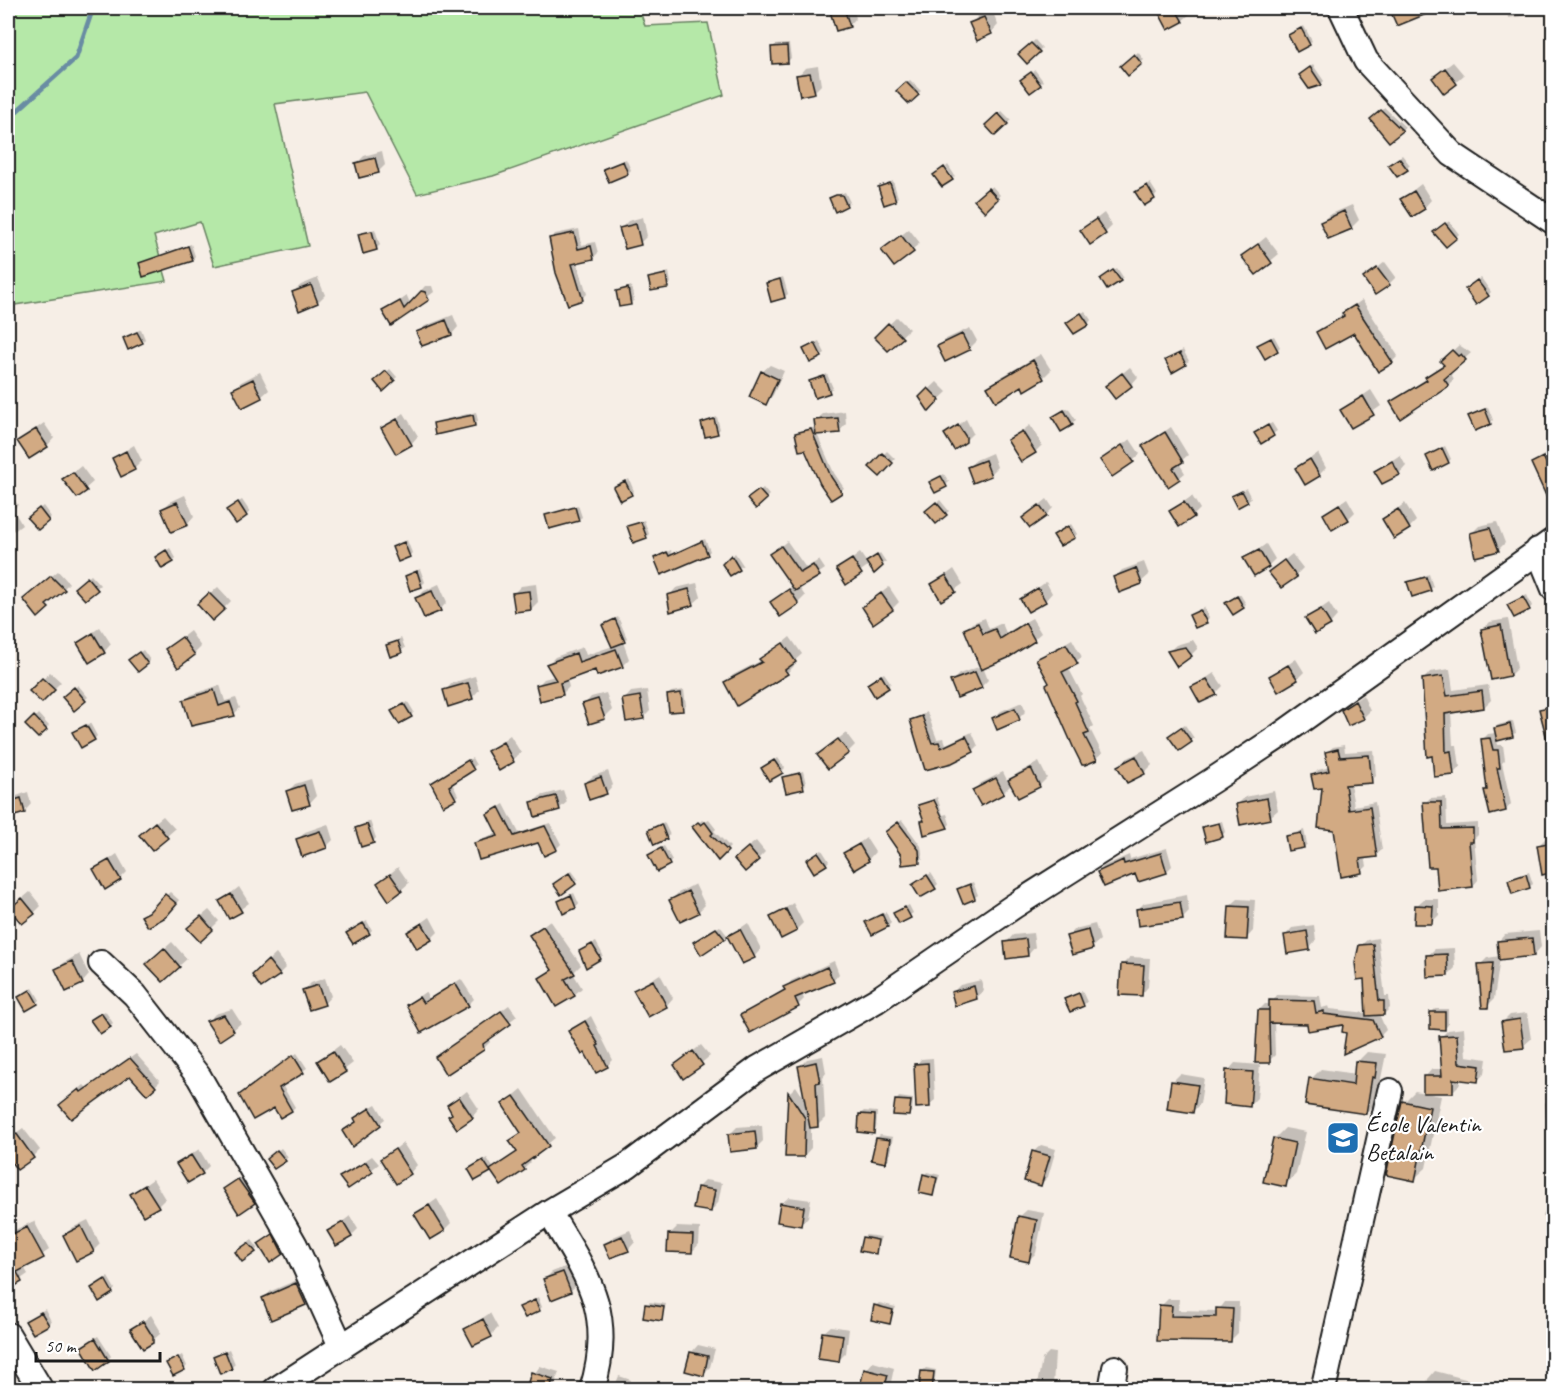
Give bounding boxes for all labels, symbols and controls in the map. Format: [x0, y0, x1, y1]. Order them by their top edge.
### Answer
place label: École Valentin Betalain [1366, 1109, 1482, 1167]
school or university icon: École Valentin Betalain [1325, 1120, 1361, 1156]
scale bar [36, 1325, 160, 1363]
text: 50 m [45, 1335, 78, 1357]

